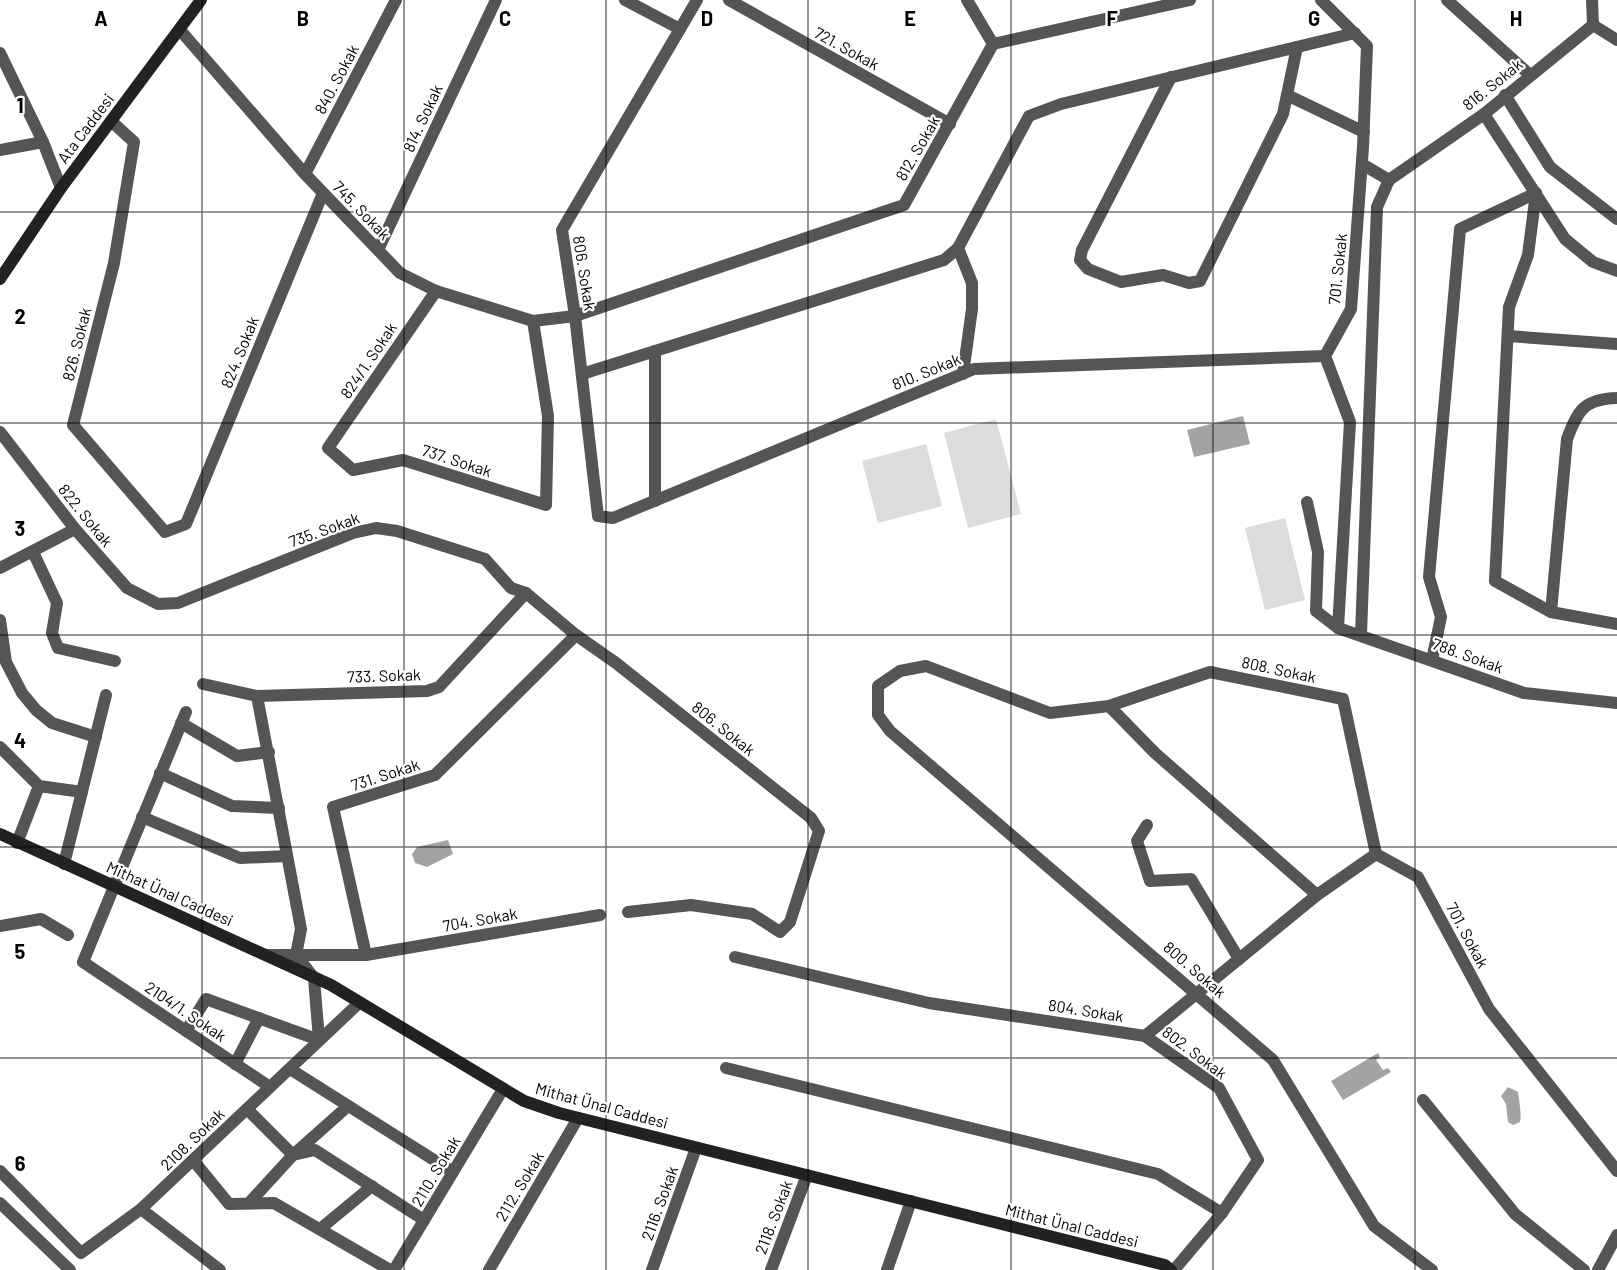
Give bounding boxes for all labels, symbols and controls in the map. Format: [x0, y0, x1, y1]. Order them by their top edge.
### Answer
text: A [94, 6, 108, 30]
text: B [297, 6, 309, 30]
text: C [499, 6, 511, 30]
text: D [701, 6, 713, 30]
text: E [904, 6, 916, 30]
text: F [1106, 6, 1118, 30]
text: G [1308, 6, 1320, 30]
text: H [1510, 6, 1522, 30]
street label: 721. Sokak [811, 22, 883, 74]
street label: 840. Sokak [310, 41, 362, 117]
street label: 816. Sokak [1458, 54, 1526, 114]
street label: 814. Sokak [398, 81, 446, 155]
street label: Ata Caddesi [53, 89, 117, 167]
text: 1 [16, 93, 24, 117]
street label: 812. Sokak [891, 112, 943, 184]
street label: 745. Sokak [329, 177, 395, 243]
street label: 701. Sokak [1324, 232, 1350, 306]
street label: 806. Sokak [570, 234, 600, 312]
text: 2 [14, 304, 26, 328]
street label: 826. Sokak [58, 305, 94, 383]
street label: 824. Sokak [216, 313, 262, 391]
street label: 824/1. Sokak [336, 318, 400, 402]
street label: 810. Sokak [889, 349, 963, 393]
street label: 737. Sokak [420, 440, 494, 480]
street label: 822. Sokak [55, 480, 117, 550]
street label: 735. Sokak [286, 507, 362, 551]
text: 3 [15, 516, 25, 540]
street label: 788. Sokak [1430, 633, 1506, 677]
street label: 808. Sokak [1240, 652, 1318, 686]
street label: 733. Sokak [347, 664, 421, 686]
street label: 806. Sokak [689, 697, 759, 759]
text: 4 [14, 728, 26, 752]
street label: 731. Sokak [348, 754, 422, 794]
street label: Mithat Ünal Caddesi [104, 857, 236, 929]
street label: 701. Sokak [1443, 899, 1493, 971]
street label: 704. Sokak [441, 903, 519, 935]
street label: 800. Sokak [1160, 937, 1230, 1001]
text: 5 [15, 939, 26, 963]
street label: 2104/1. Sokak [142, 977, 230, 1045]
street label: 804. Sokak [1047, 995, 1125, 1025]
street label: 802. Sokak [1159, 1022, 1231, 1082]
street label: Mithat Ünal Caddesi [534, 1078, 670, 1132]
street label: 2108. Sokak [156, 1104, 228, 1174]
street label: 2110. Sokak [407, 1132, 463, 1210]
street label: 2112. Sokak [491, 1148, 547, 1224]
text: 6 [15, 1151, 26, 1175]
street label: 2116. Sokak [637, 1163, 681, 1243]
street label: 2118. Sokak [750, 1177, 796, 1257]
street label: Mithat Ünal Caddesi [1003, 1199, 1141, 1251]

